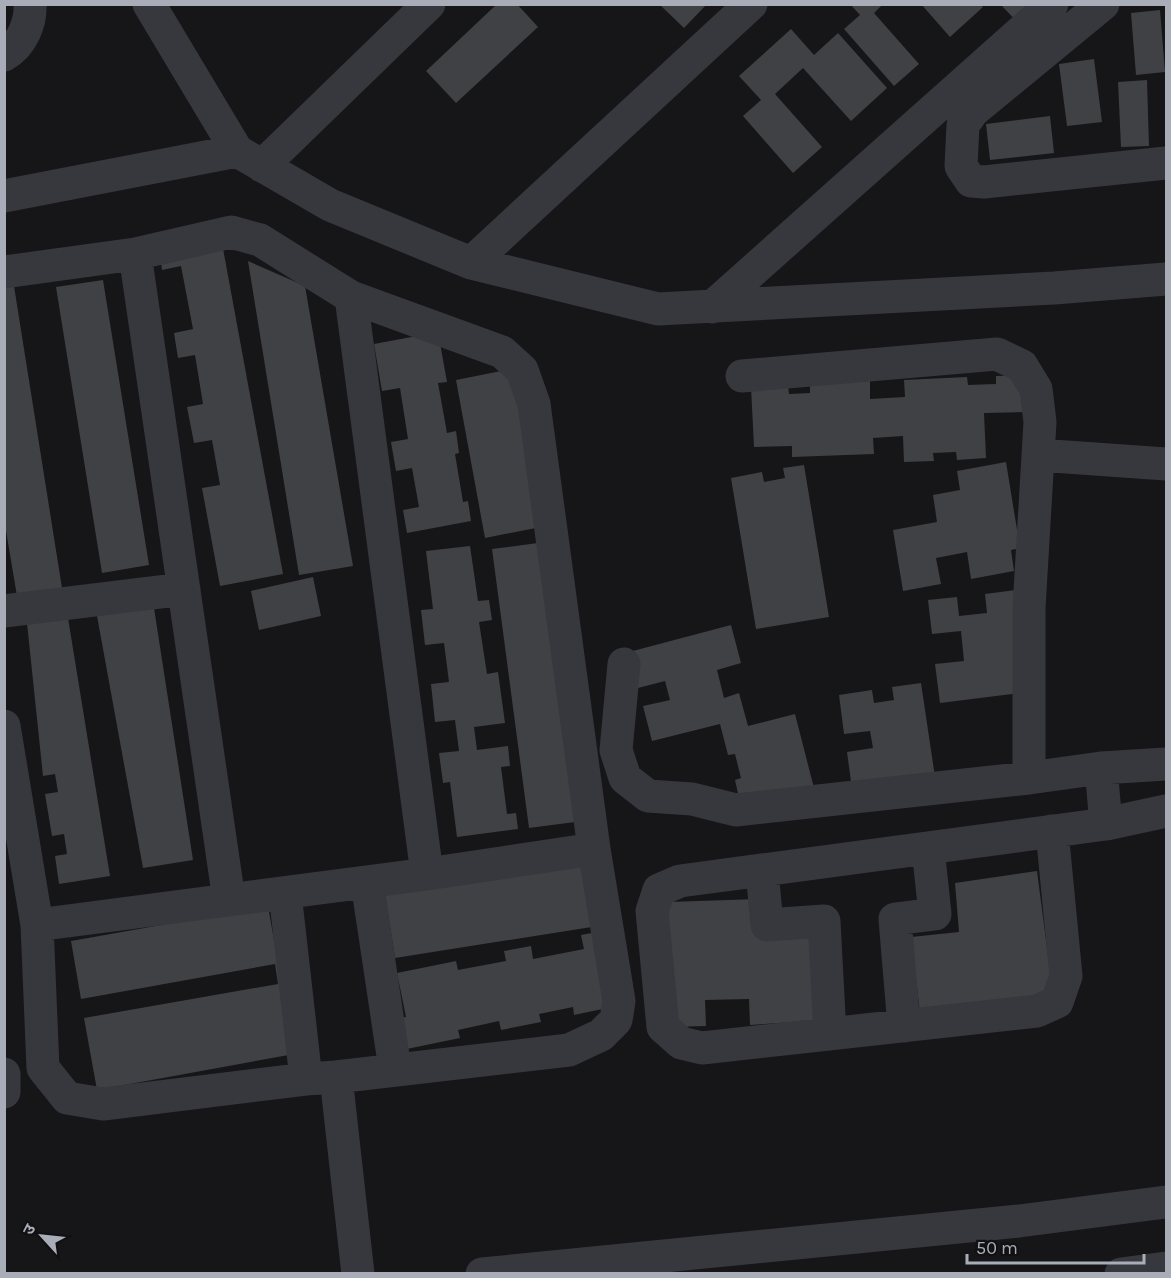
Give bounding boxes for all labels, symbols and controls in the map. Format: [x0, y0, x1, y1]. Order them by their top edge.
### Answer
north arrow [12, 1206, 72, 1266]
text: उ [18, 1220, 40, 1238]
scale bar [967, 1227, 1144, 1265]
text: 50 m [976, 1237, 1018, 1259]

